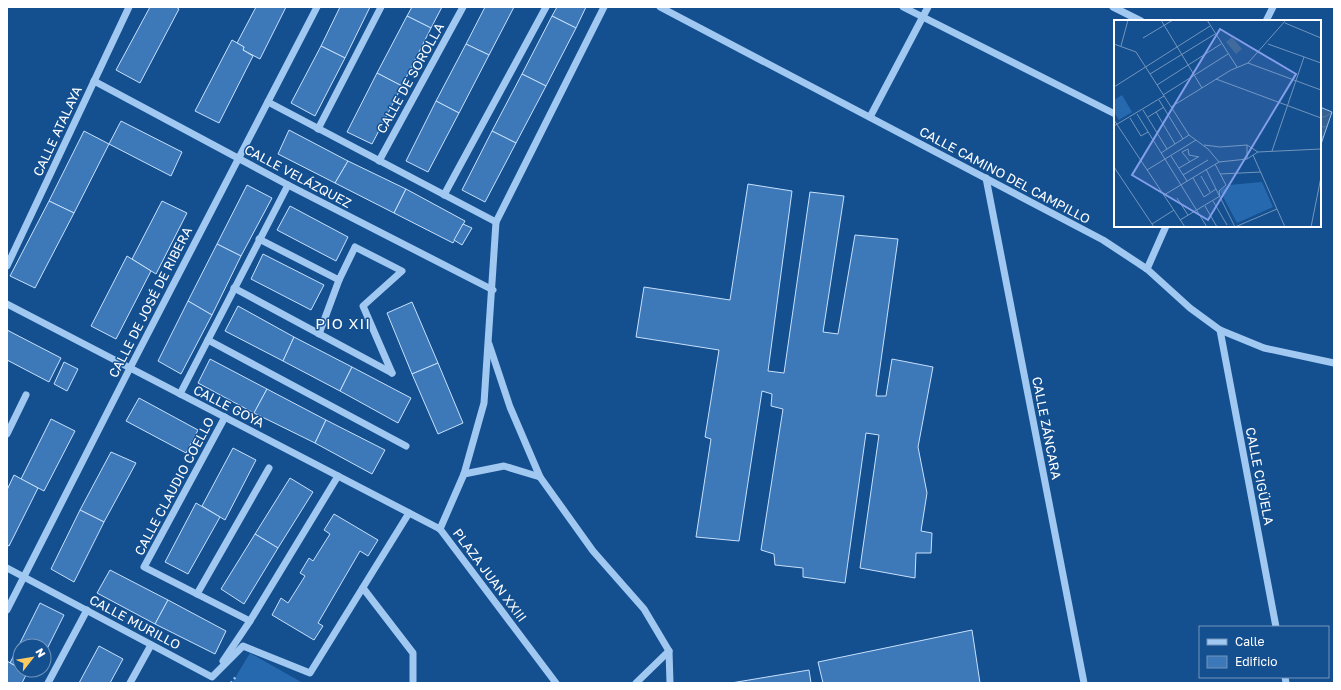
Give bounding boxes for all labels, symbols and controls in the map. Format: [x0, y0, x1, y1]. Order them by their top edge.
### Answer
street label: CALLE DE SOROLLA [373, 20, 447, 136]
inset map [1114, 20, 1321, 227]
street label: CALLE ATALAYA [29, 83, 85, 179]
street label: CALLE CAMINO DEL CAMPILLO [917, 123, 1093, 227]
street label: CALLE VELÁZQUEZ [242, 141, 354, 211]
street label: CALLE DE JOSÉ DE RIBERA [105, 224, 195, 380]
district label: PIO XII [315, 314, 371, 332]
street label: CALLE ZÁNCARA [1029, 375, 1065, 481]
street label: CALLE GOYA [191, 381, 267, 431]
street label: CALLE CLAUDIO COELLO [131, 414, 217, 558]
street label: CALLE CIGÜELA [1243, 426, 1277, 527]
street label: PLAZA JUAN XXIII [450, 525, 530, 625]
street label: CALLE MURILLO [87, 591, 183, 653]
legend [1199, 626, 1329, 678]
text: Calle [1235, 634, 1265, 649]
north arrow [12, 638, 52, 678]
text: N [33, 646, 49, 660]
text: Edificio [1235, 654, 1277, 669]

